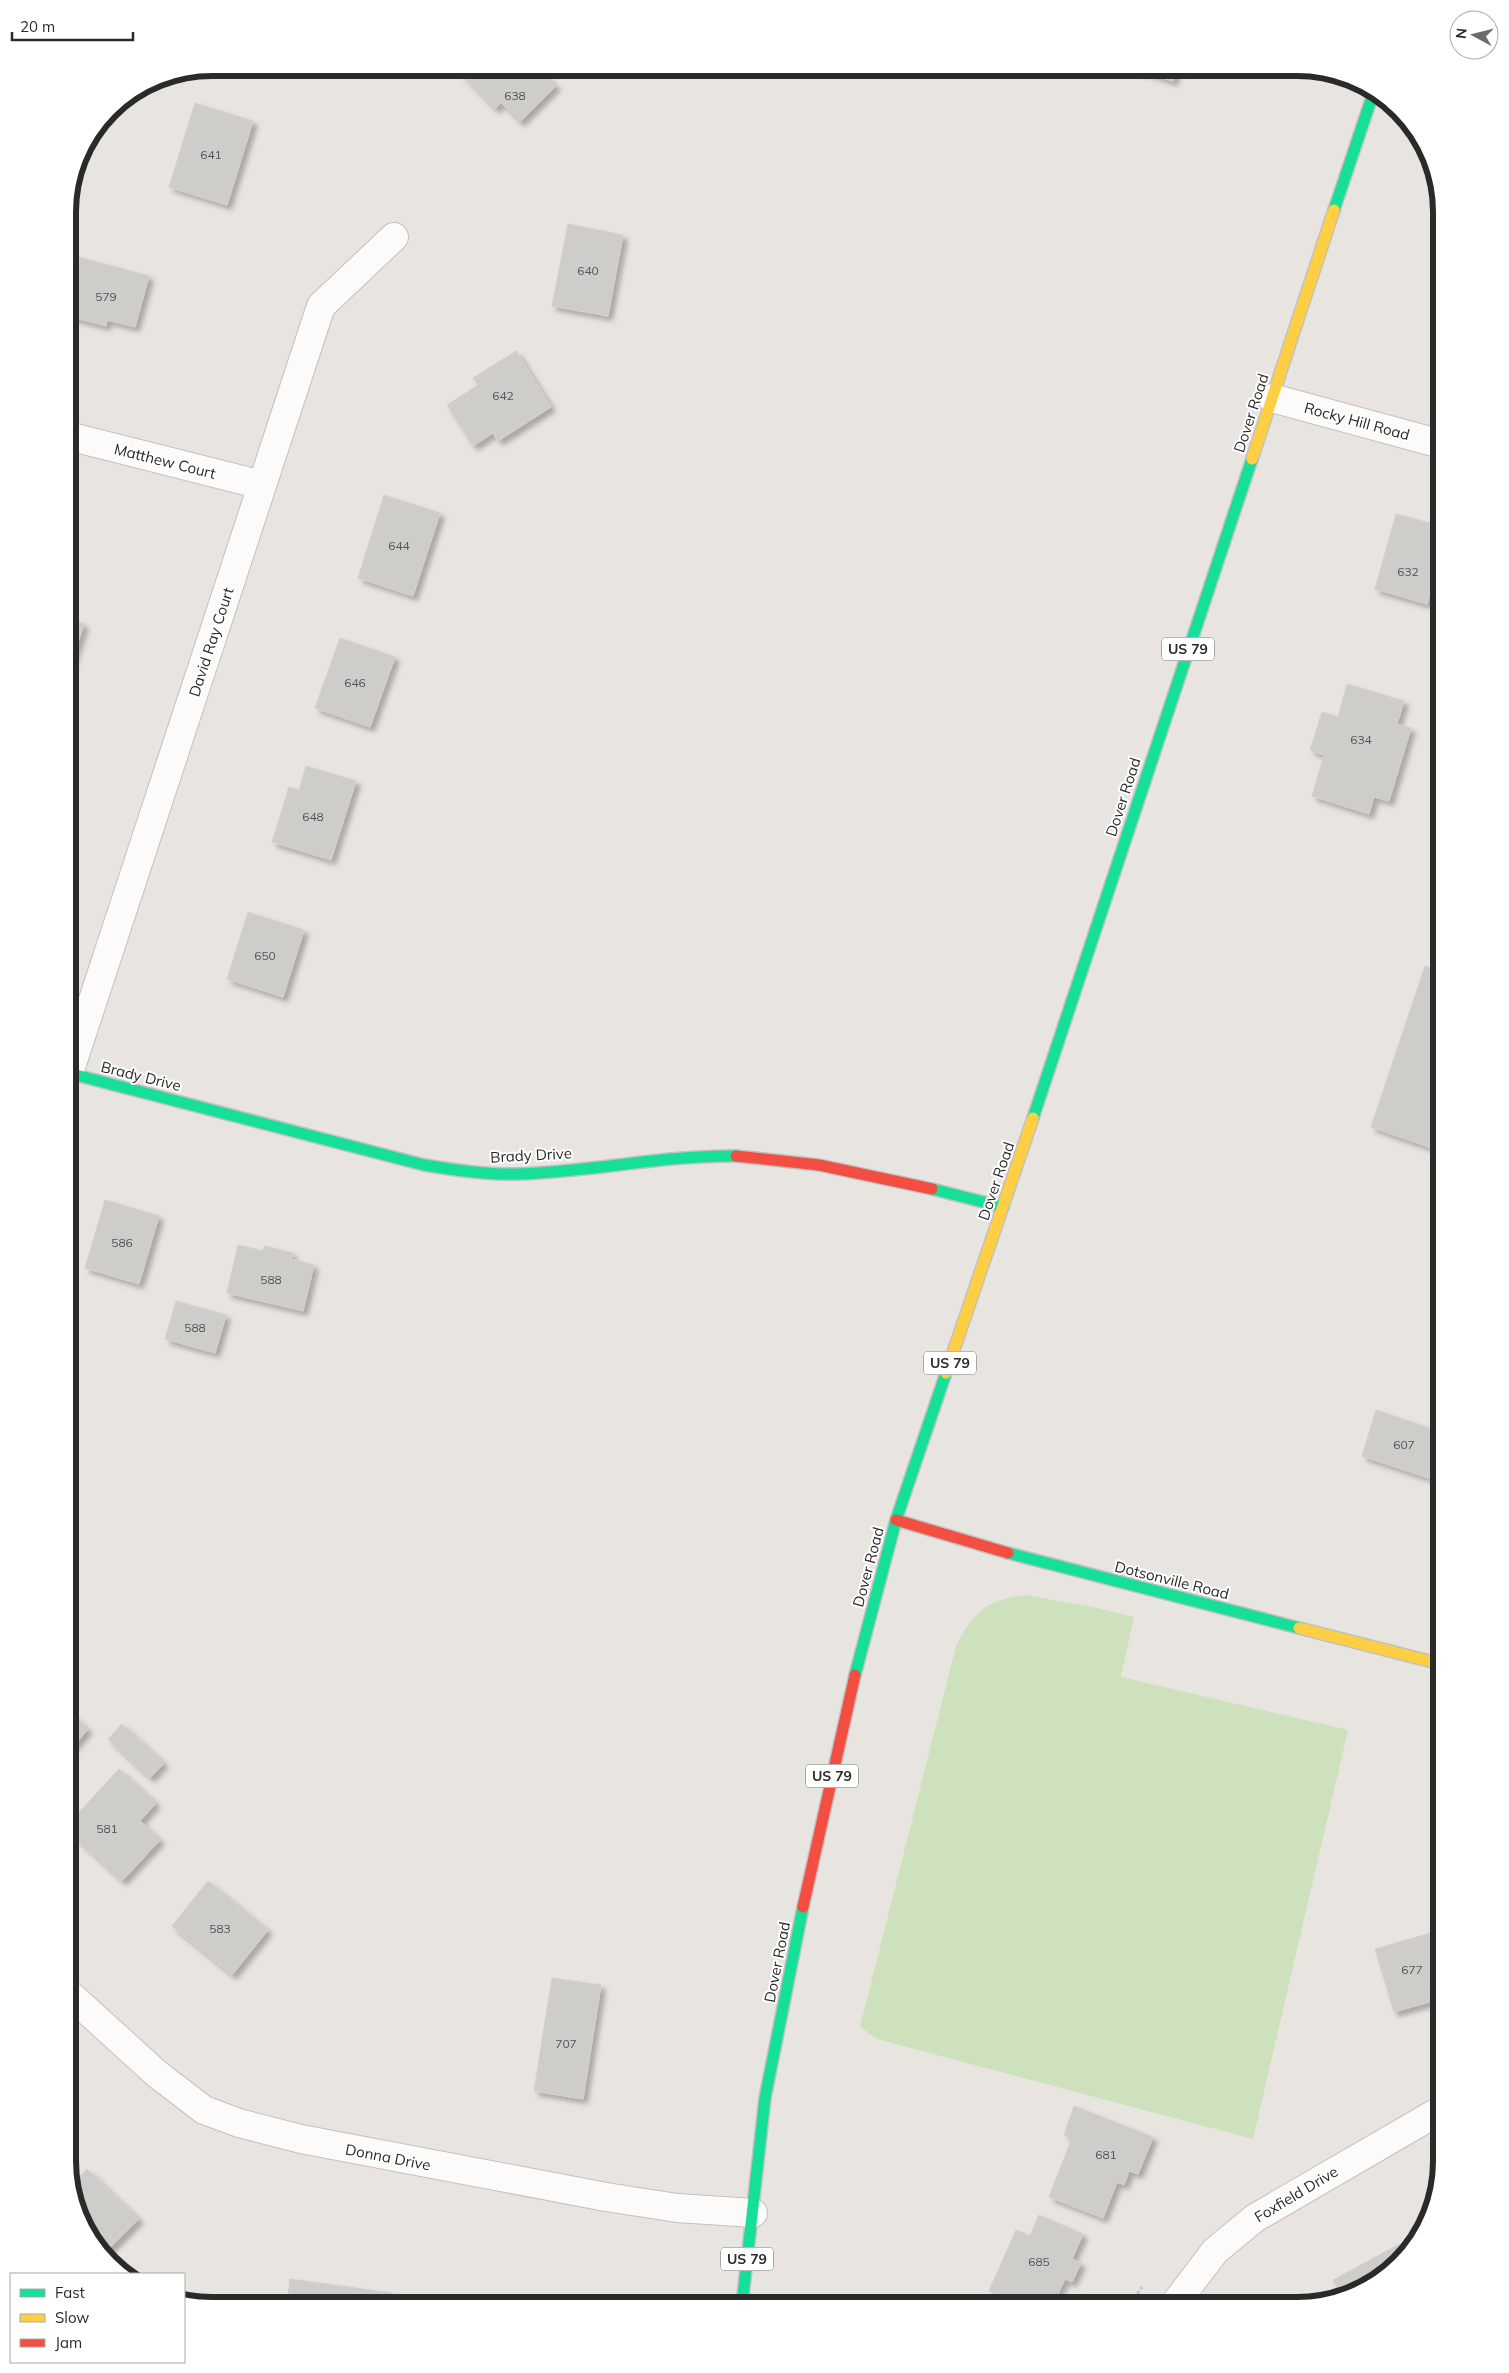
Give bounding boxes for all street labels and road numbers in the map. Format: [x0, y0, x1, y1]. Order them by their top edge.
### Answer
street label: Dover Road [1229, 371, 1273, 455]
street label: Rocky Hill Road [1302, 398, 1412, 444]
street label: Matthew Court [112, 439, 218, 483]
street label: David Ray Court [184, 585, 238, 699]
road number: US 79 [1162, 638, 1214, 661]
street label: Dover Road [1101, 755, 1145, 839]
street label: Brady Drive [99, 1057, 183, 1095]
street label: Dover Road [974, 1139, 1018, 1223]
street label: Brady Drive [490, 1143, 572, 1167]
road number: US 79 [924, 1352, 976, 1375]
street label: Dover Road [848, 1525, 888, 1609]
street label: Dotsonville Road [1113, 1557, 1231, 1603]
road number: US 79 [806, 1764, 858, 1788]
street label: Dover Road [760, 1920, 794, 2004]
street label: Donna Drive [344, 2139, 432, 2175]
street label: Foxfield Drive [1251, 2162, 1341, 2226]
road number: US 79 [721, 2248, 773, 2270]

